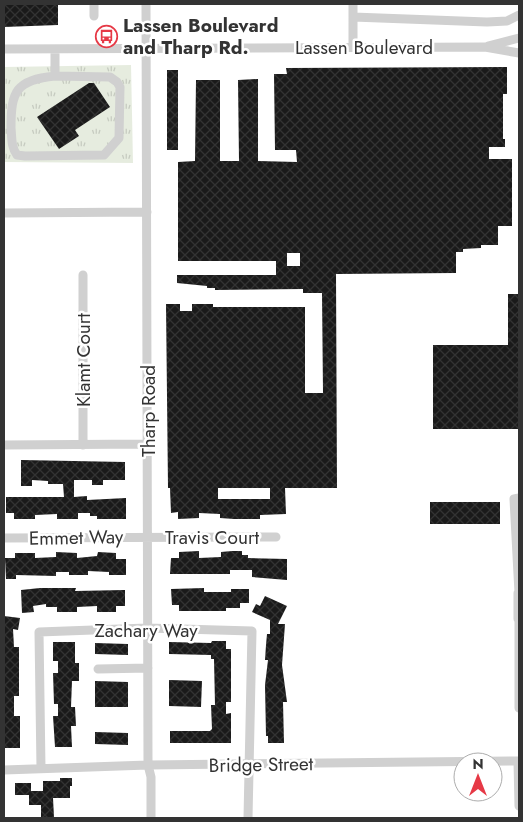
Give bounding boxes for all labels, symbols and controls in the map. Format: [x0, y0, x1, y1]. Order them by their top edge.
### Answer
place label: Lassen Boulevard and Tharp Rd. [123, 12, 278, 61]
bus stop icon: Lassen Boulevard and Tharp Rd. [95, 24, 119, 48]
street label: Lassen Boulevard [295, 34, 433, 61]
street label: Klamt Court [70, 313, 97, 407]
street label: Tharp Road [135, 365, 162, 457]
street label: Emmet Way [29, 523, 124, 552]
street label: Travis Court [165, 524, 259, 551]
street label: Zachary Way [94, 617, 198, 644]
street label: Bridge Street [209, 750, 314, 779]
north arrow [453, 752, 503, 802]
text: N [472, 754, 484, 774]

